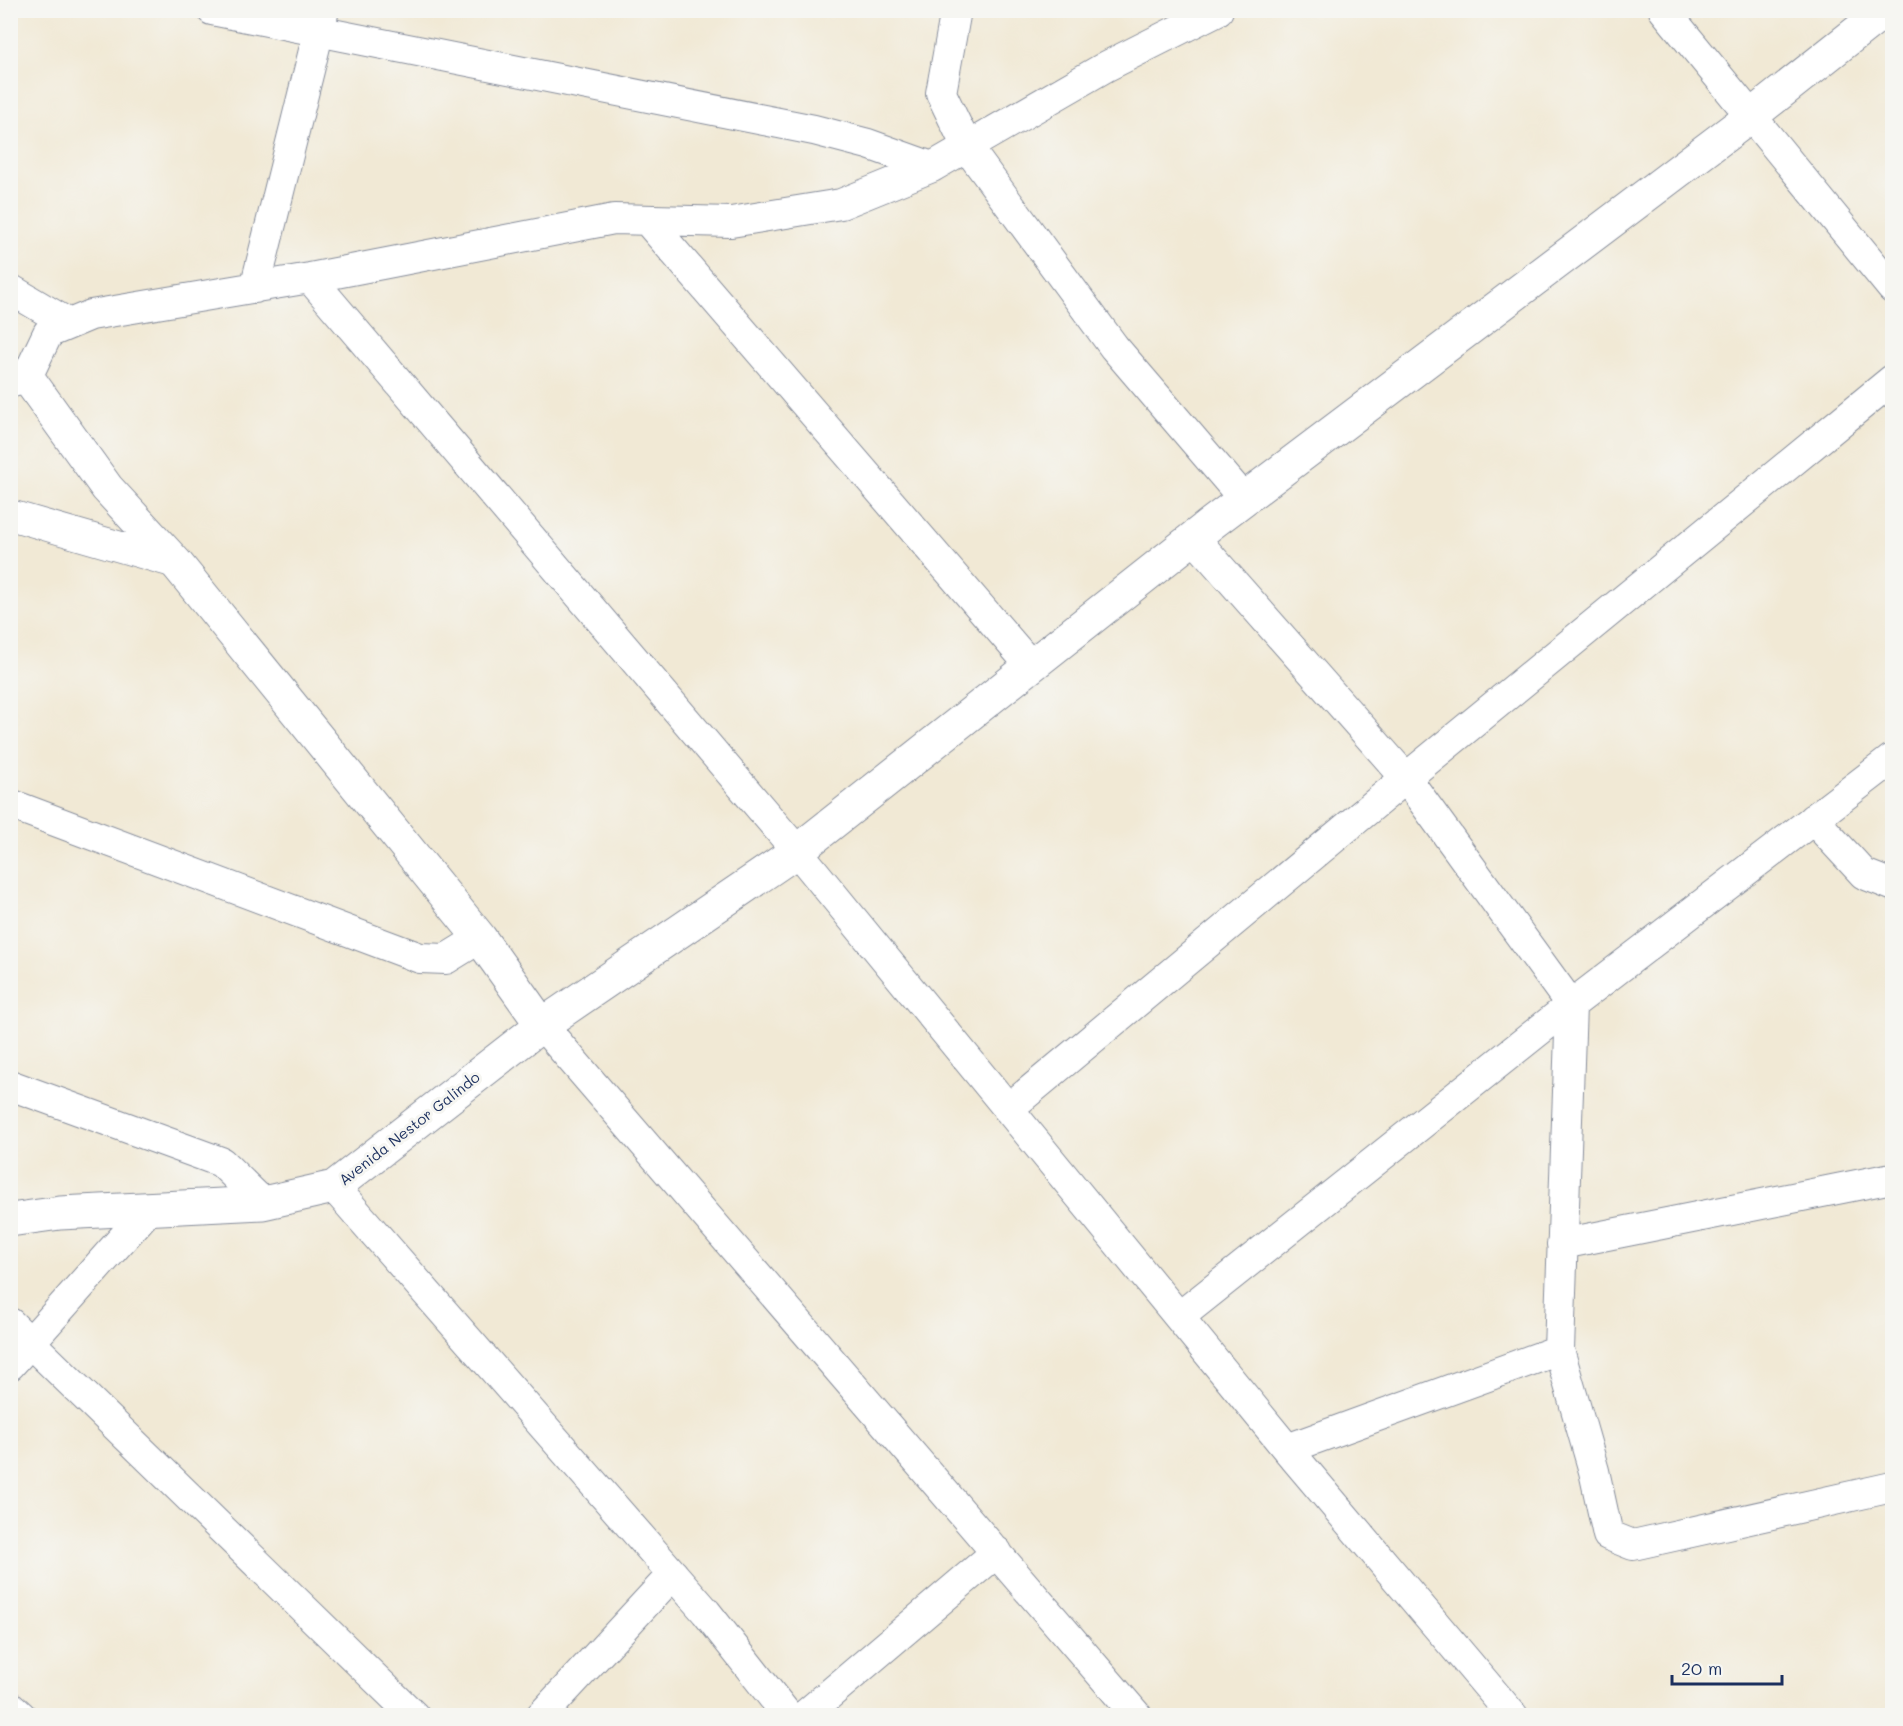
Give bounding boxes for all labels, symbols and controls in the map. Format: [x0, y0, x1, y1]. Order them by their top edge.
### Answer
street label: Avenida Nestor Galindo [334, 1067, 484, 1189]
scale bar [1672, 1648, 1782, 1686]
text: 20 m [1681, 1656, 1722, 1680]

